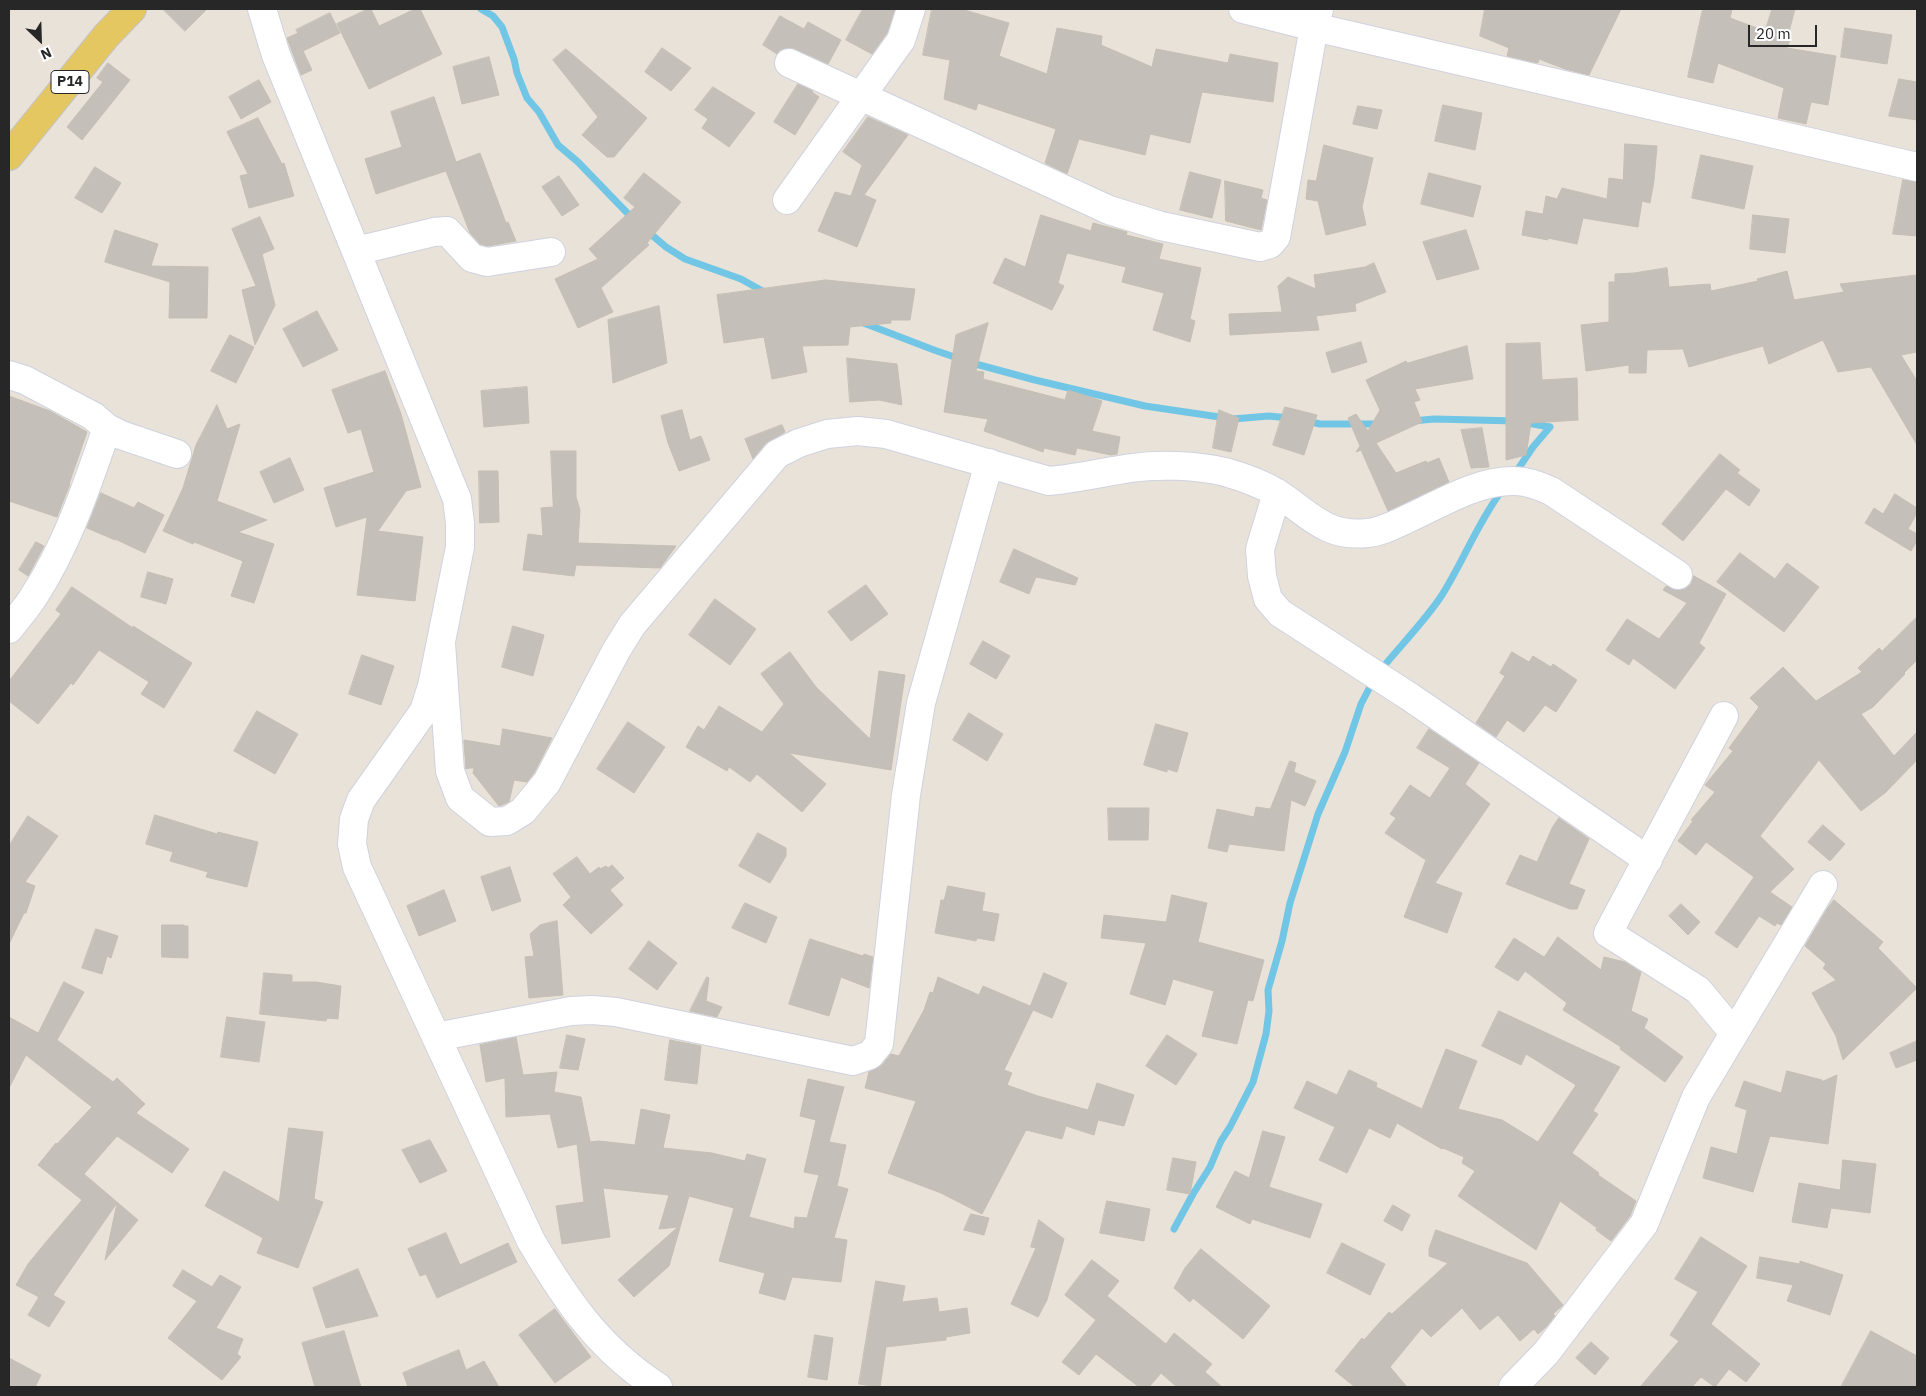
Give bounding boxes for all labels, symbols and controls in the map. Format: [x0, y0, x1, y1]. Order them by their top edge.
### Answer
north arrow [15, 15, 65, 65]
scale bar [1751, 15, 1820, 47]
text: 20 m [1756, 24, 1791, 43]
text: N [38, 43, 54, 64]
road number: P14 [51, 70, 89, 94]

